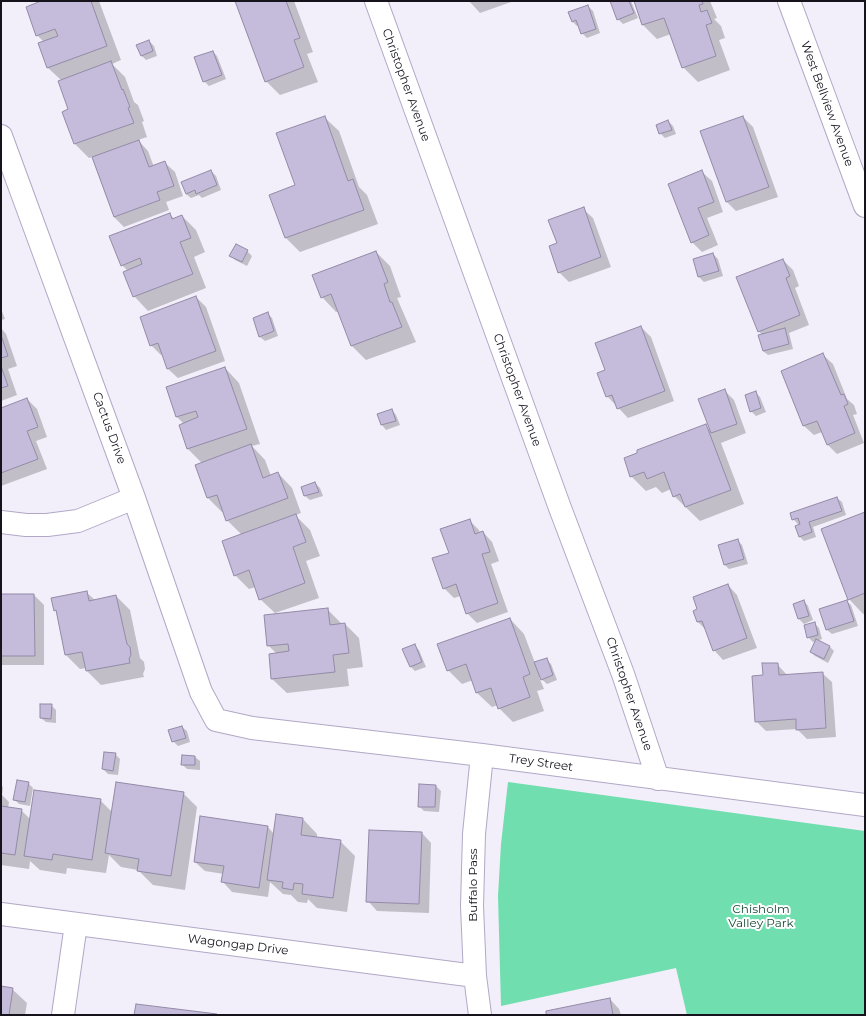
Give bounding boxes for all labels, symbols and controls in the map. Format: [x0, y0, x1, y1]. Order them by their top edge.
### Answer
street label: Christopher Avenue [379, 26, 433, 144]
street label: West Bellview Avenue [798, 39, 856, 169]
street label: Christopher Avenue [490, 331, 544, 449]
street label: Cactus Drive [89, 390, 129, 466]
street label: Christopher Avenue [603, 635, 655, 753]
street label: Trey Street [508, 751, 574, 775]
street label: Buffalo Pass [466, 848, 480, 922]
park label: Chisholm Valley Park [728, 902, 794, 930]
street label: Wagongap Drive [187, 932, 289, 958]

